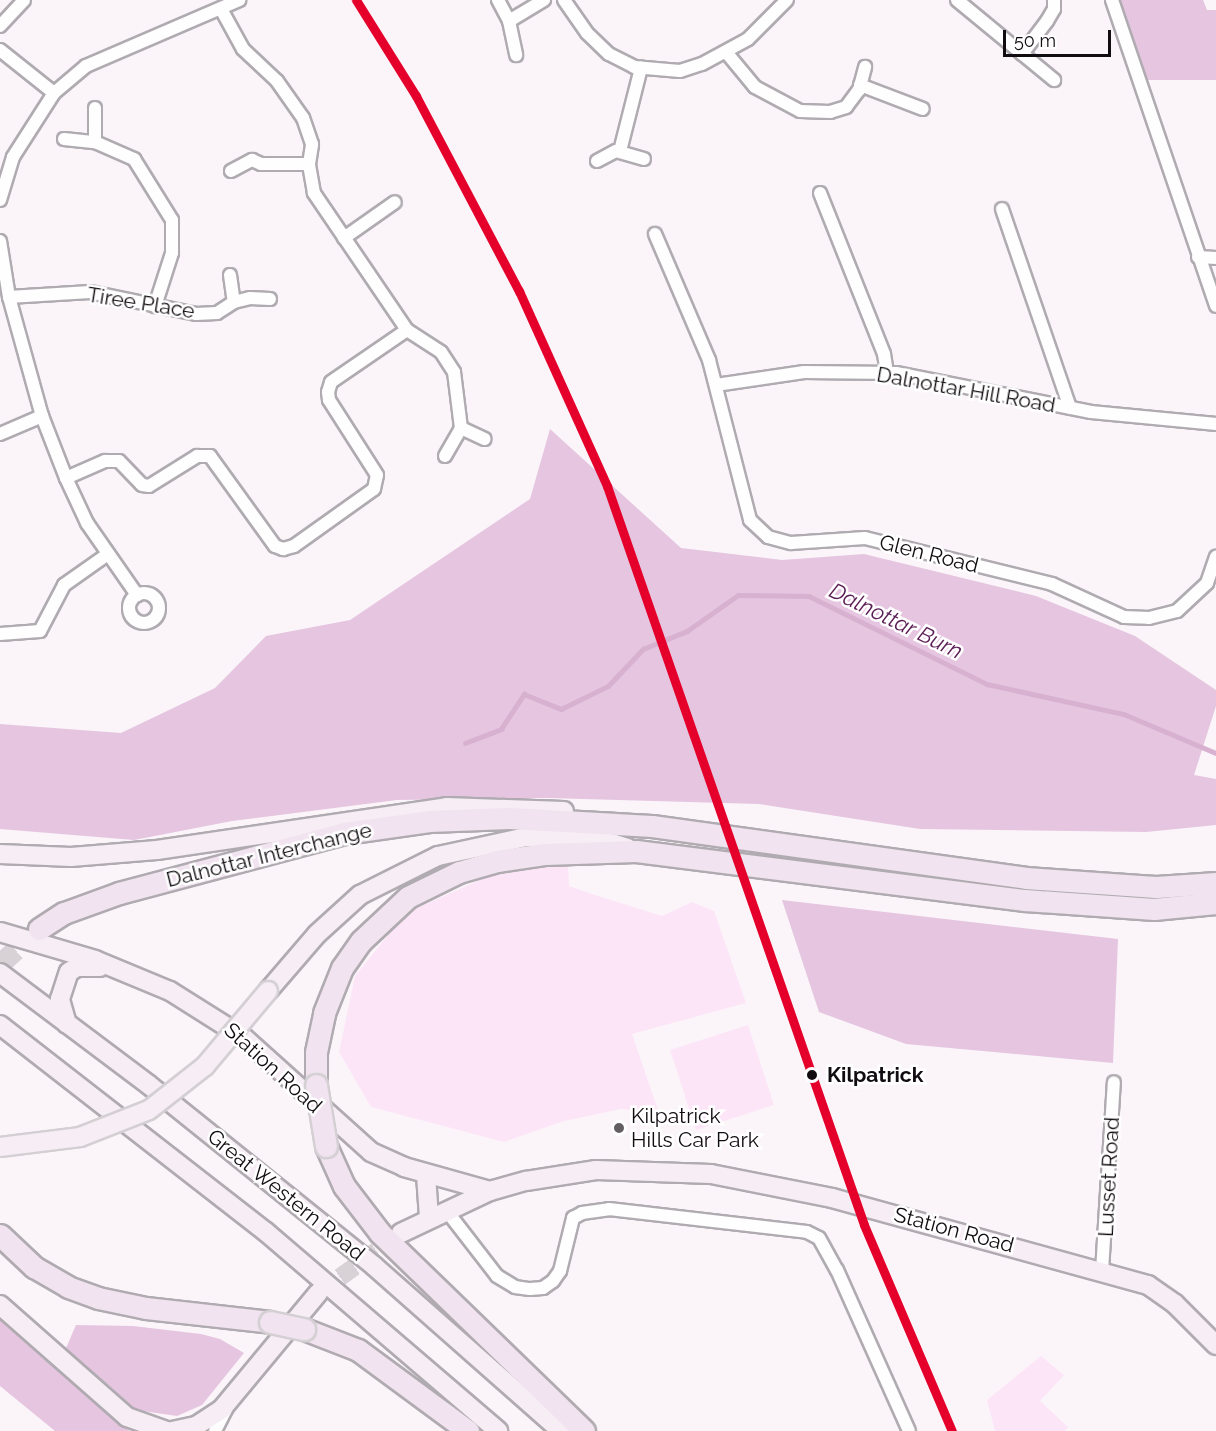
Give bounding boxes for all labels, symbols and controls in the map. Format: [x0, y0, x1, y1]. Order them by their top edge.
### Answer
scale bar [1006, 18, 1114, 56]
text: 50 m [1014, 30, 1056, 51]
street label: Tiree Place [85, 282, 197, 324]
street label: Dalnottar Hill Road [874, 362, 1058, 418]
street label: Glen Road [877, 530, 981, 578]
water label: Dalnottar Burn [825, 577, 967, 665]
street label: Dalnottar Interchange [163, 817, 375, 893]
street label: Station Road [219, 1017, 327, 1119]
place label: Kilpatrick [827, 1062, 923, 1088]
marker: Kilpatrick [802, 1065, 822, 1085]
place label: Kilpatrick Hills Car Park [631, 1103, 759, 1153]
street label: Lusset Road [1093, 1116, 1125, 1238]
marker: Kilpatrick Hills Car Park [612, 1121, 626, 1135]
street label: Great Western Road [202, 1124, 370, 1266]
street label: Station Road [891, 1202, 1017, 1258]

